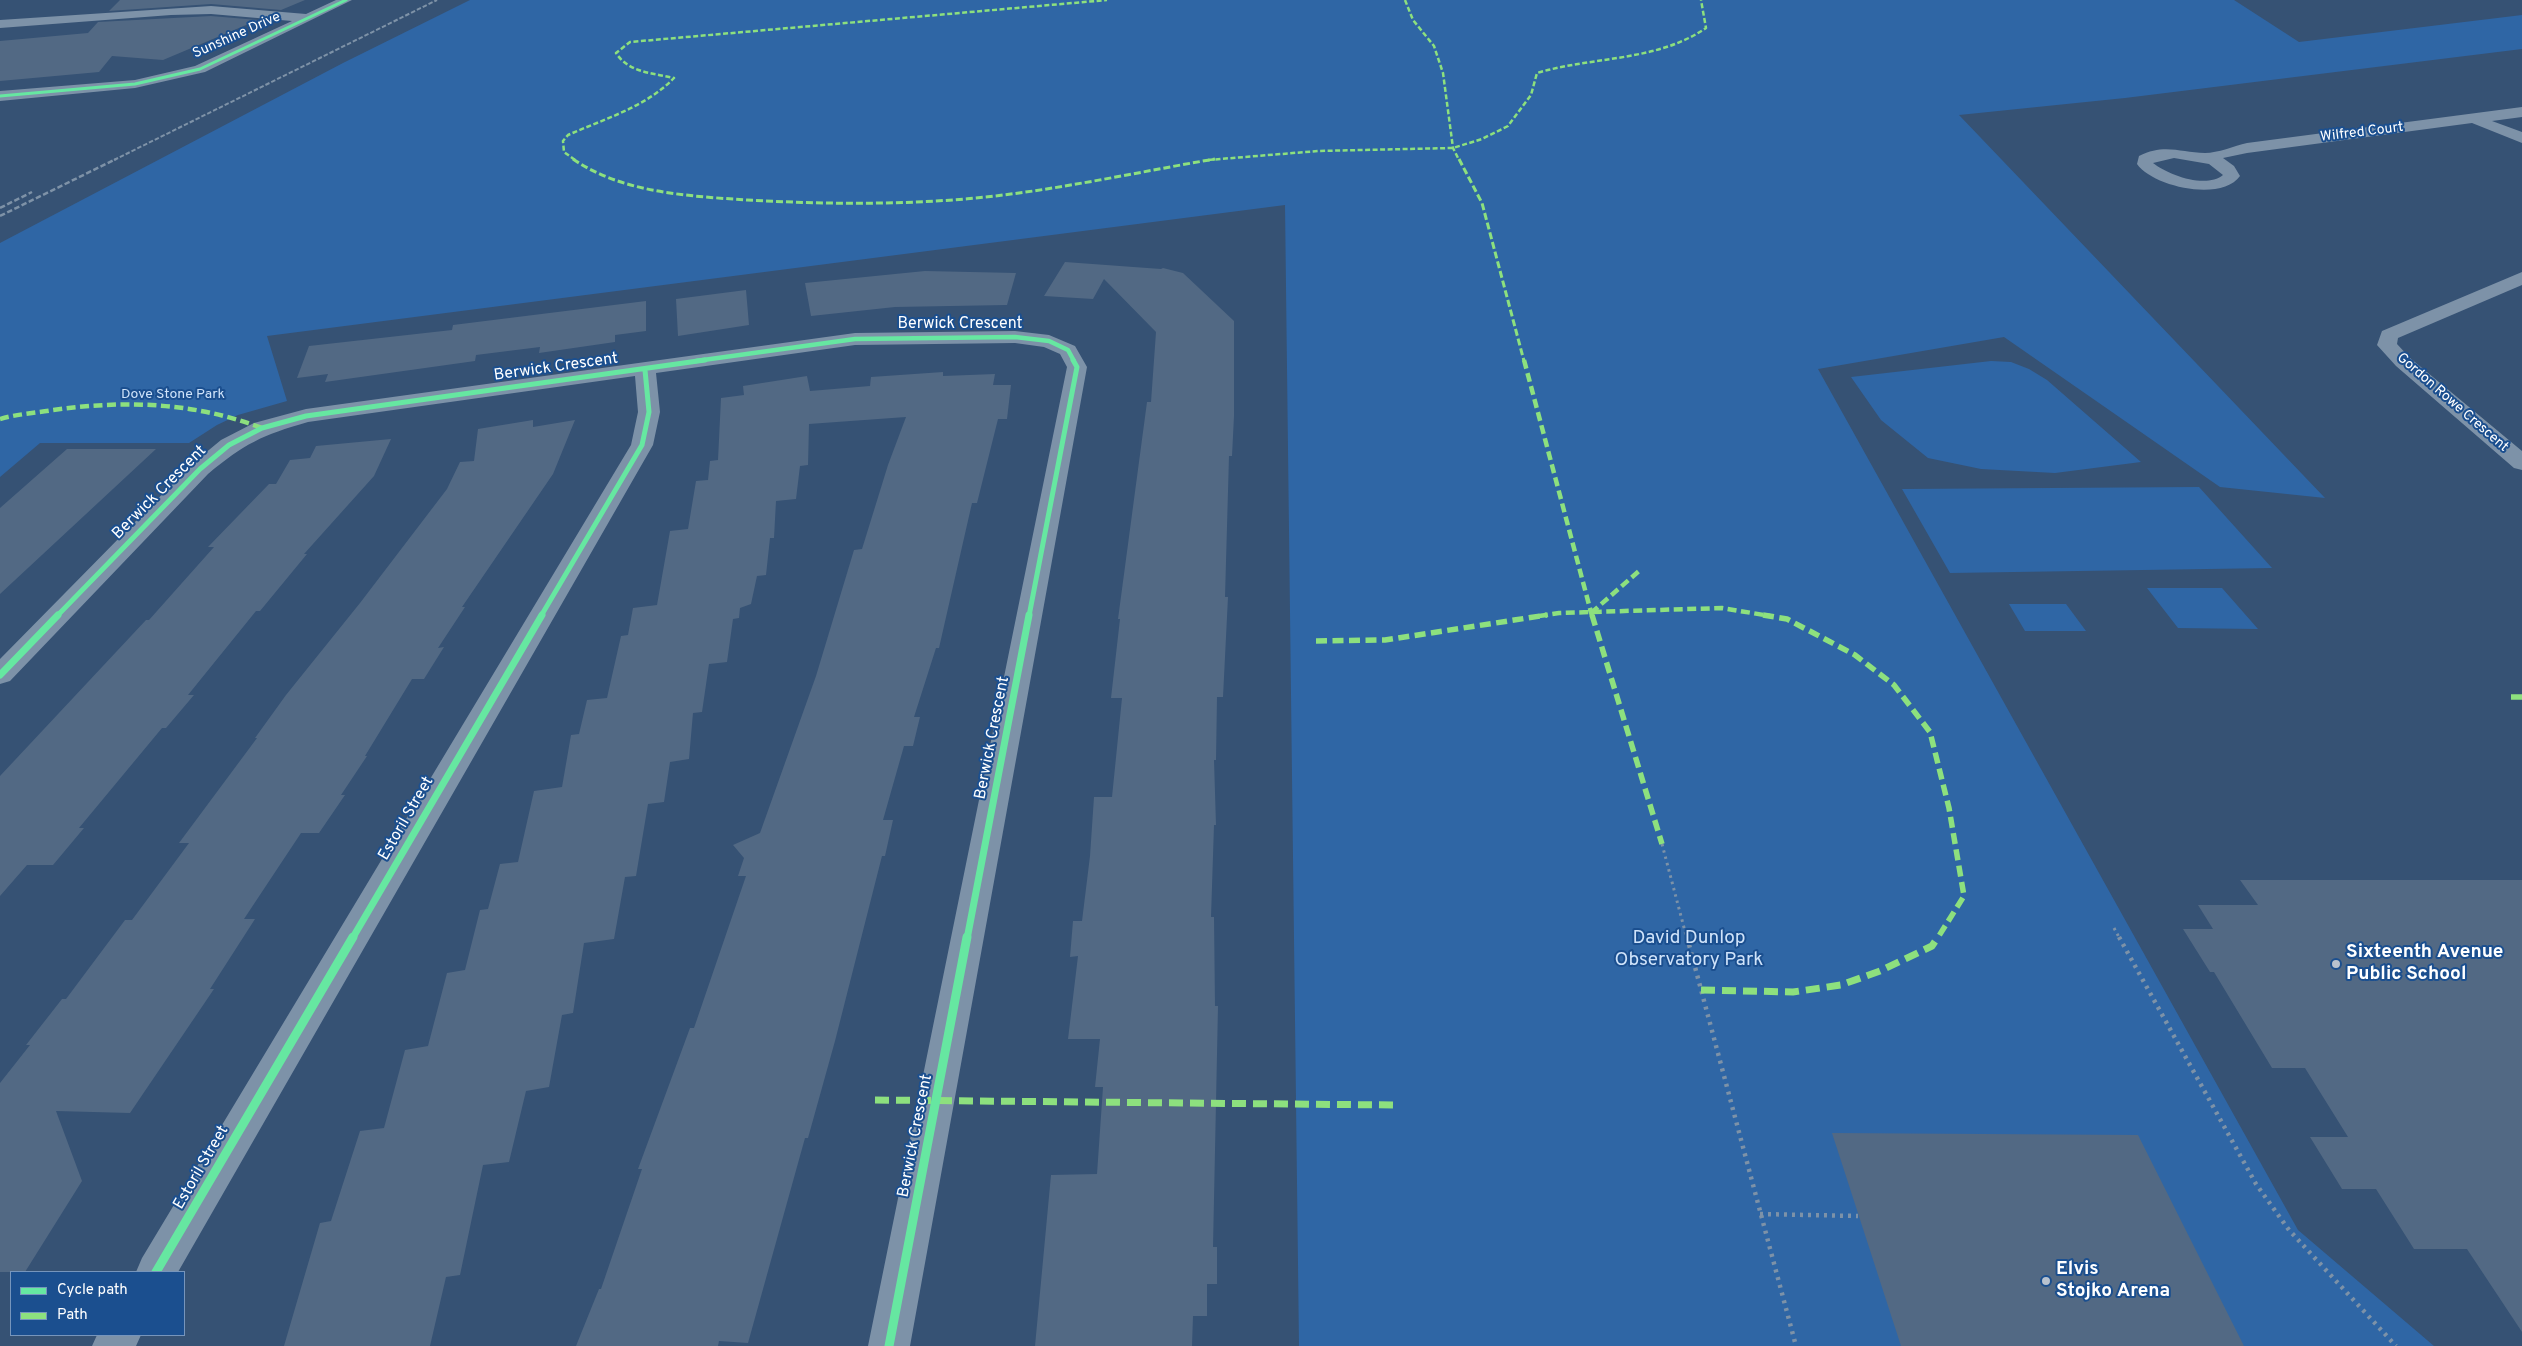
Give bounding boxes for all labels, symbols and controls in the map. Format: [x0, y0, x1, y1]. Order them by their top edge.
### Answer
street label: Sunshine Drive [190, 9, 284, 63]
street label: Wilfred Court [2320, 120, 2404, 146]
street label: Berwick Crescent [897, 315, 1023, 335]
street label: Berwick Crescent [493, 350, 619, 386]
street label: Gordon Rowe Crescent [2393, 350, 2511, 456]
park label: Dove Stone Park [121, 387, 225, 403]
street label: Berwick Crescent [109, 442, 211, 544]
street label: Berwick Crescent [972, 675, 1014, 801]
street label: Estoril Street [375, 774, 439, 864]
park label: David Dunlop Observatory Park [1615, 928, 1763, 972]
place label: Sixteenth Avenue Public School [2346, 942, 2503, 986]
marker: Sixteenth Avenue Public School [2330, 958, 2342, 970]
street label: Berwick Crescent [895, 1073, 937, 1199]
street label: Estoril Street [170, 1123, 234, 1213]
place label: Elvis Stojko Arena [2056, 1259, 2170, 1303]
legend [10, 1271, 185, 1336]
marker: Elvis Stojko Arena [2040, 1275, 2052, 1287]
text: Cycle path [57, 1281, 128, 1300]
text: Path [57, 1306, 88, 1325]

